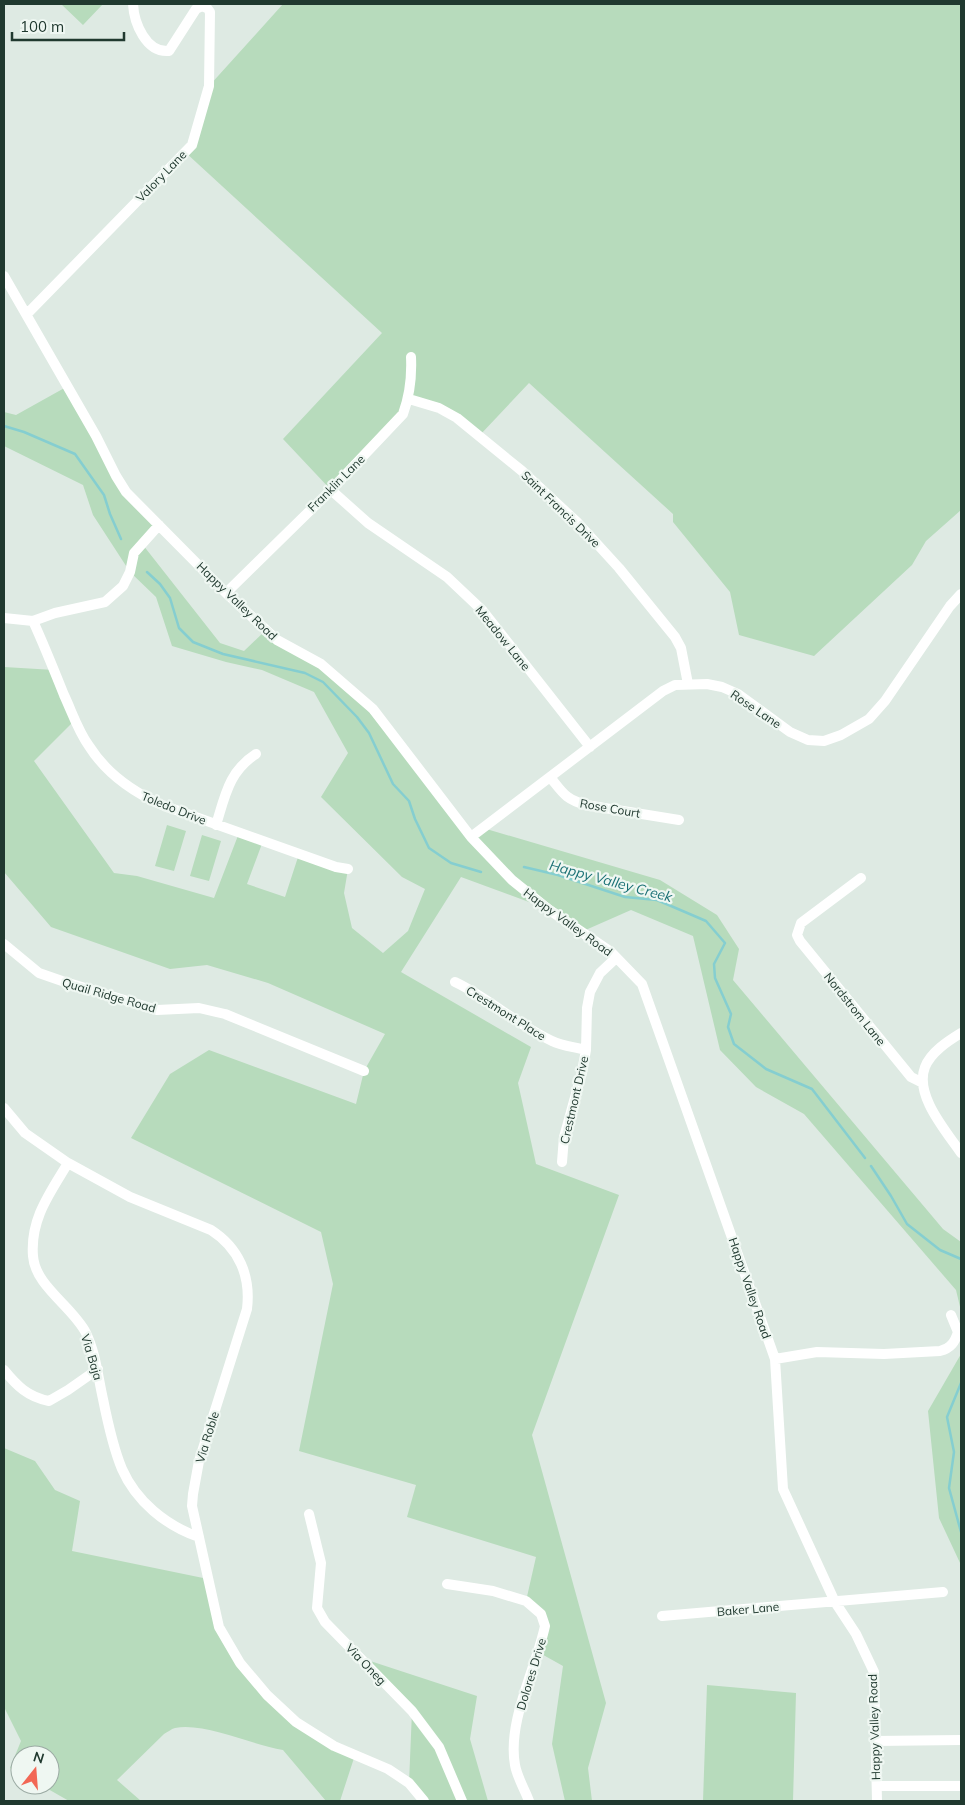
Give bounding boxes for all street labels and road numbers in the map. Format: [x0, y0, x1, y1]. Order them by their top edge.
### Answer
street label: Valory Lane [133, 147, 189, 205]
street label: Franklin Lane [304, 451, 368, 515]
street label: Saint Francis Drive [518, 468, 604, 550]
street label: Happy Valley Road [194, 559, 280, 643]
street label: Meadow Lane [472, 603, 534, 673]
street label: Rose Lane [728, 687, 784, 731]
street label: Toledo Drive [139, 788, 209, 828]
street label: Rose Court [579, 795, 641, 821]
street label: Happy Valley Road [521, 885, 615, 959]
street label: Nordstrom Lane [821, 970, 889, 1048]
street label: Quail Ridge Road [60, 974, 158, 1016]
street label: Crestmont Place [463, 983, 549, 1043]
street label: Crestmont Drive [557, 1055, 591, 1145]
street label: Happy Valley Road [726, 1235, 774, 1341]
street label: Via Baja [78, 1332, 106, 1382]
street label: Via Roble [192, 1409, 222, 1465]
street label: Baker Lane [716, 1599, 780, 1619]
street label: Dolores Drive [513, 1636, 549, 1712]
street label: Via Oneg [343, 1640, 389, 1688]
street label: Happy Valley Road [865, 1674, 883, 1780]

